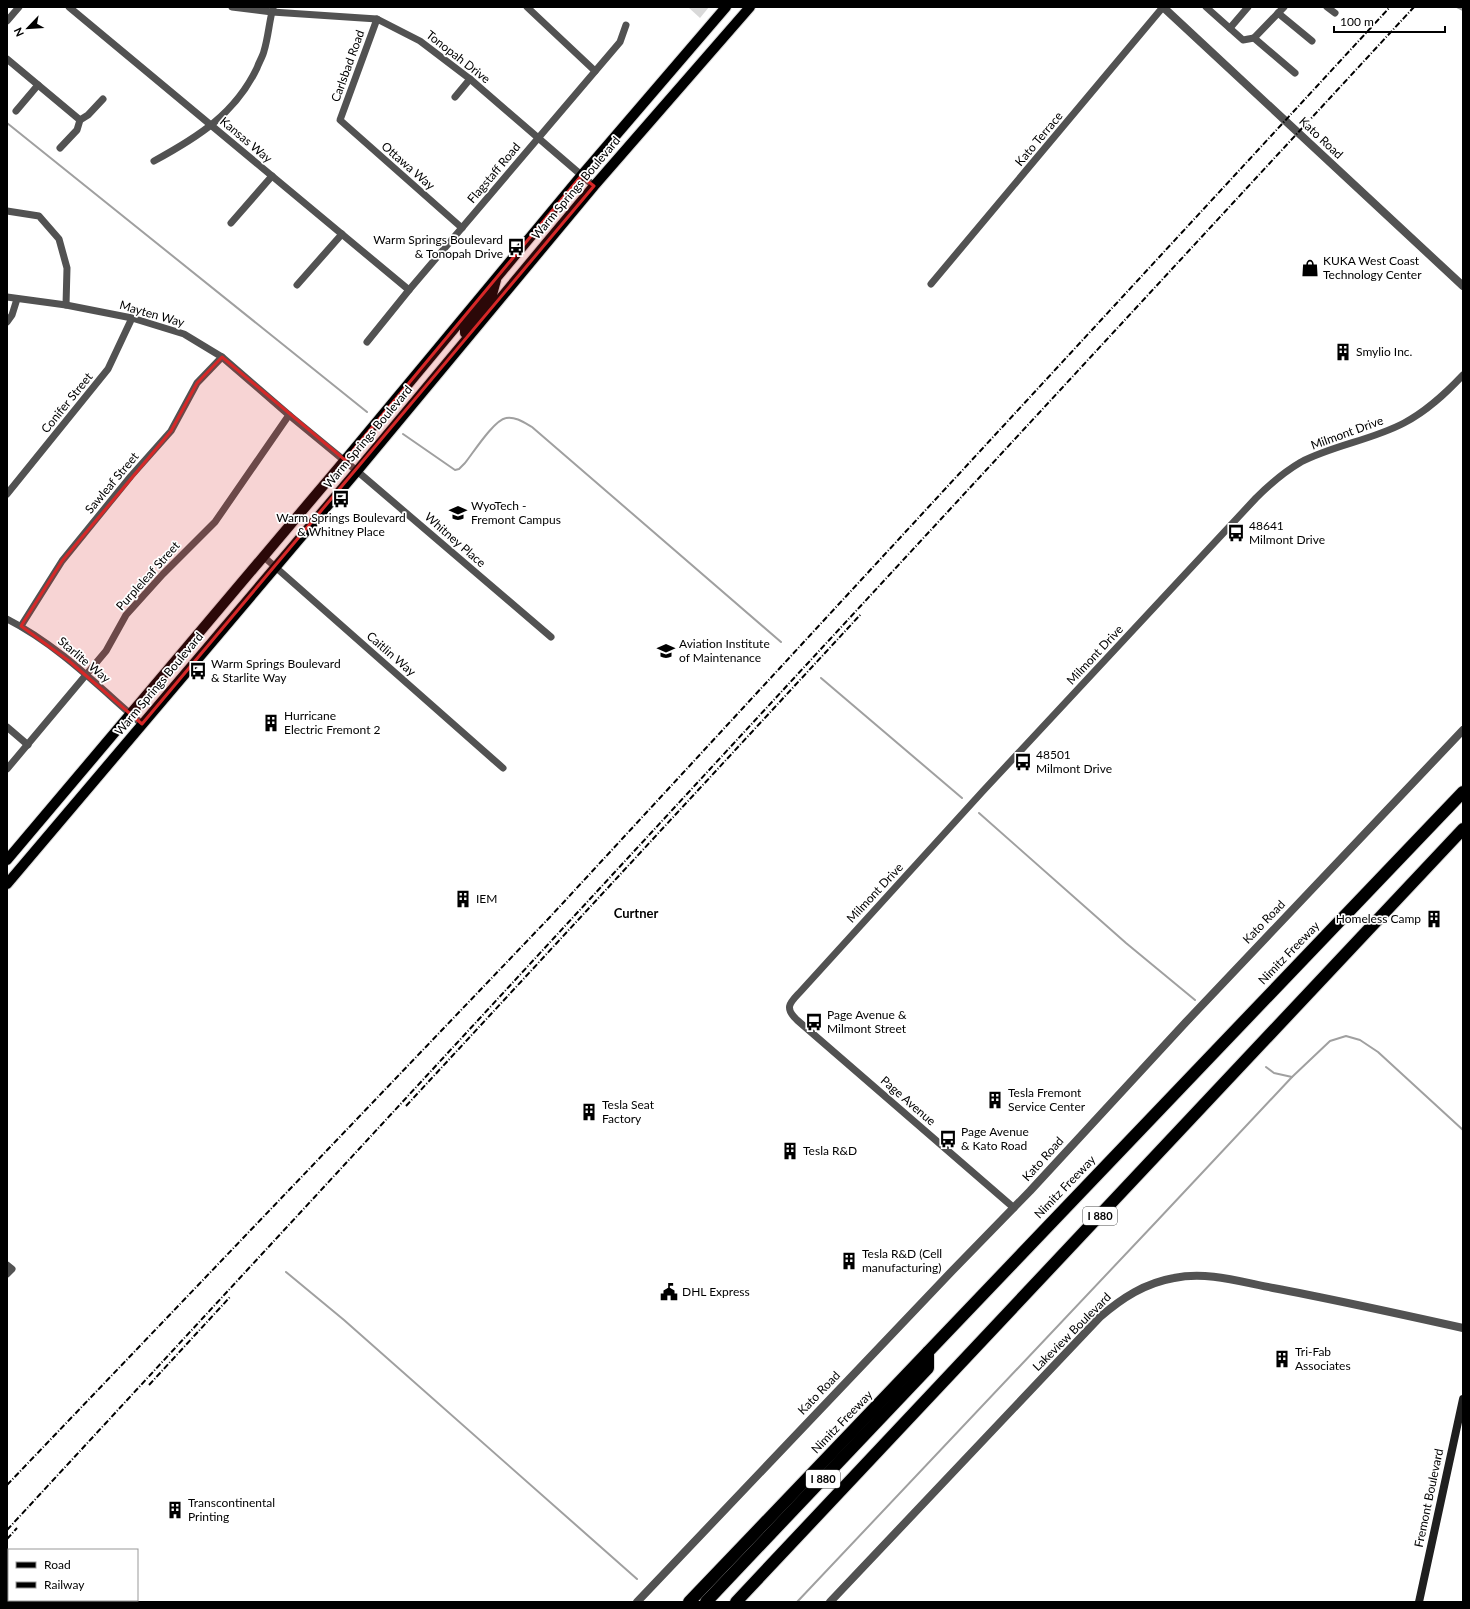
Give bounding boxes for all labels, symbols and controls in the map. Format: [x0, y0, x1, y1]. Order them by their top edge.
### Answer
north arrow [8, 8, 48, 48]
scale bar [1334, 8, 1445, 34]
text: 100 m [1340, 14, 1374, 29]
text: N [11, 26, 26, 39]
street label: Tonopah Drive [423, 27, 493, 86]
street label: Carlsbad Road [328, 28, 367, 104]
street label: Kato Terrace [1012, 109, 1066, 169]
street label: Kansas Way [217, 113, 276, 166]
street label: Kato Road [1296, 114, 1346, 162]
street label: Warm Springs Boulevard [528, 133, 623, 242]
street label: Ottawa Way [379, 138, 439, 193]
street label: Flagstaff Road [464, 139, 523, 206]
place label: Warm Springs Boulevard & Tonopah Drive [373, 232, 503, 261]
bus stop icon: Warm Springs Boulevard & Tonopah Drive [506, 237, 526, 257]
place label: KUKA West Coast Technology Center [1323, 253, 1422, 282]
shop icon: KUKA West Coast Technology Center [1300, 258, 1320, 278]
street label: Mayten Way [118, 297, 187, 330]
building icon: Smylio Inc. [1333, 342, 1353, 362]
place label: Smylio Inc. [1356, 344, 1413, 359]
street label: Conifer Street [38, 369, 96, 436]
street label: Warm Springs Boulevard [320, 382, 415, 491]
street label: Milmont Drive [1309, 412, 1385, 453]
street label: Sawleaf Street [82, 448, 142, 516]
bus stop icon: Warm Springs Boulevard & Whitney Place [331, 489, 351, 509]
place label: WyoTech - Fremont Campus [471, 498, 561, 527]
school or university icon: WyoTech - Fremont Campus [448, 503, 468, 523]
street label: Whitney Place [422, 509, 489, 570]
place label: Warm Springs Boulevard & Whitney Place [276, 510, 406, 539]
place label: 48641 Milmont Drive [1249, 518, 1325, 547]
bus stop icon: 48641 Milmont Drive [1226, 523, 1246, 543]
street label: Purpleleaf Street [113, 538, 183, 613]
street label: Milmont Drive [1063, 622, 1126, 688]
street label: Caitlin Way [364, 628, 420, 680]
street label: Warm Springs Boulevard [111, 629, 206, 738]
street label: Starlite Way [55, 633, 114, 686]
place label: Aviation Institute of Maintenance [679, 636, 770, 665]
school or university icon: Aviation Institute of Maintenance [656, 641, 676, 661]
place label: Warm Springs Boulevard & Starlite Way [211, 656, 341, 685]
bus stop icon: Warm Springs Boulevard & Starlite Way [188, 661, 208, 681]
place label: Hurricane Electric Fremont 2 [284, 708, 381, 737]
building icon: Hurricane Electric Fremont 2 [261, 713, 281, 733]
place label: 48501 Milmont Drive [1036, 747, 1112, 776]
bus stop icon: 48501 Milmont Drive [1013, 752, 1033, 772]
street label: Milmont Drive [843, 860, 906, 926]
building icon: IEM [453, 889, 473, 909]
place label: IEM [476, 891, 497, 906]
street label: Kato Road [1239, 897, 1288, 946]
district label: Curtner [614, 905, 658, 921]
building icon: Homeless Camp [1424, 909, 1444, 929]
place label: Homeless Camp [1336, 911, 1421, 926]
street label: Nimitz Freeway [1255, 917, 1323, 987]
place label: Page Avenue & Milmont Street [827, 1007, 907, 1036]
bus stop icon: Page Avenue & Milmont Street [804, 1012, 824, 1032]
street label: Page Avenue [878, 1073, 939, 1129]
place label: Tesla Fremont Service Center [1008, 1085, 1086, 1114]
building icon: Tesla Fremont Service Center [985, 1090, 1005, 1110]
place label: Tesla Seat Factory [602, 1097, 655, 1126]
building icon: Tesla Seat Factory [579, 1102, 599, 1122]
place label: Page Avenue & Kato Road [961, 1124, 1029, 1153]
bus stop icon: Page Avenue & Kato Road [938, 1129, 958, 1149]
street label: Kato Road [1019, 1133, 1066, 1184]
building icon: Tesla R&D [780, 1141, 800, 1161]
place label: Tesla R&D [803, 1143, 857, 1158]
street label: Nimitz Freeway [1031, 1151, 1099, 1221]
road number: I 880 [1083, 1207, 1117, 1225]
place label: Tesla R&D (Cell manufacturing) [862, 1246, 942, 1275]
building icon: Tesla R&D (Cell manufacturing) [839, 1251, 859, 1271]
public building icon: DHL Express [659, 1282, 679, 1302]
place label: DHL Express [682, 1284, 750, 1299]
street label: Lakeview Boulevard [1029, 1289, 1114, 1374]
place label: Tri-Fab Associates [1295, 1344, 1351, 1373]
building icon: Tri-Fab Associates [1272, 1349, 1292, 1369]
street label: Kato Road [794, 1368, 843, 1417]
street label: Nimitz Freeway [808, 1386, 876, 1456]
street label: Fremont Boulevard [1411, 1447, 1446, 1549]
road number: I 880 [806, 1470, 840, 1488]
place label: Transcontinental Printing [188, 1495, 275, 1524]
building icon: Transcontinental Printing [165, 1500, 185, 1520]
legend [8, 1549, 138, 1601]
text: Road [44, 1557, 71, 1572]
text: Railway [44, 1577, 85, 1592]

